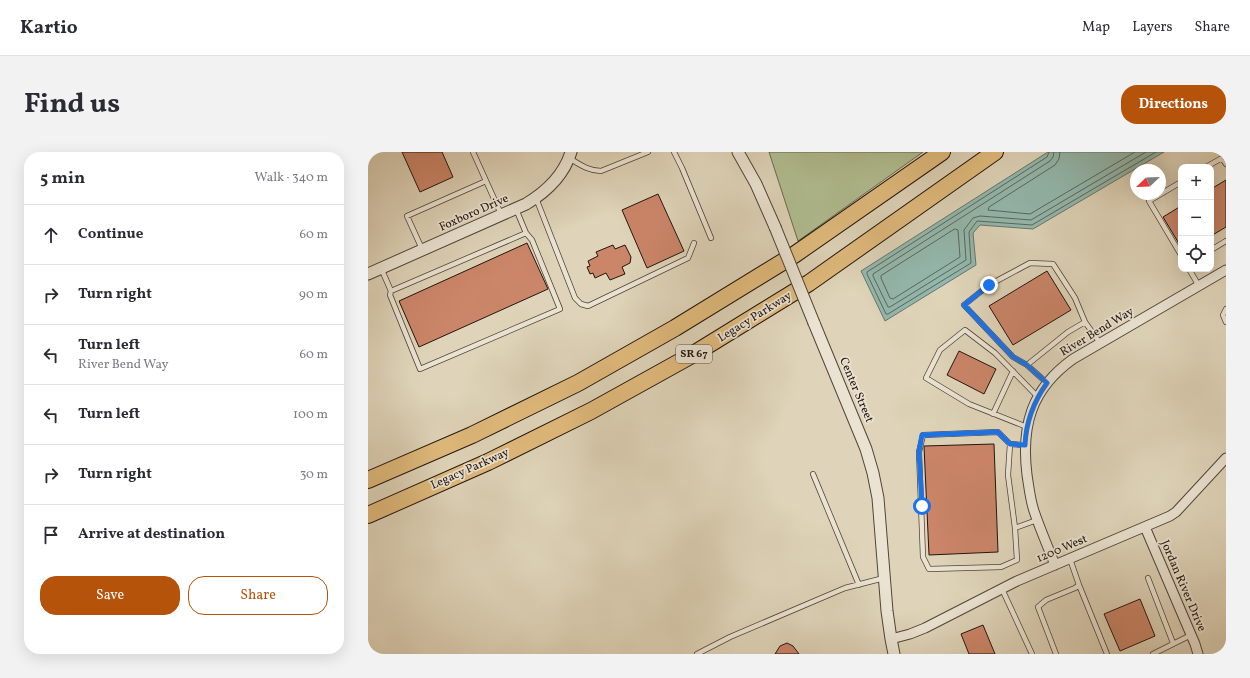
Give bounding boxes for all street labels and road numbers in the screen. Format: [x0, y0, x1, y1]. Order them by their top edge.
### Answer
street label: Foxboro Drive [437, 190, 512, 235]
street label: Legacy Parkway [715, 288, 795, 346]
street label: River Bend Way [1057, 303, 1137, 360]
road number: SR 67 [676, 345, 712, 363]
street label: Center Street [835, 355, 877, 425]
street label: Legacy Parkway [428, 444, 512, 493]
street label: 1200 West [1034, 531, 1090, 567]
street label: Jordan River Drive [1156, 538, 1210, 635]

